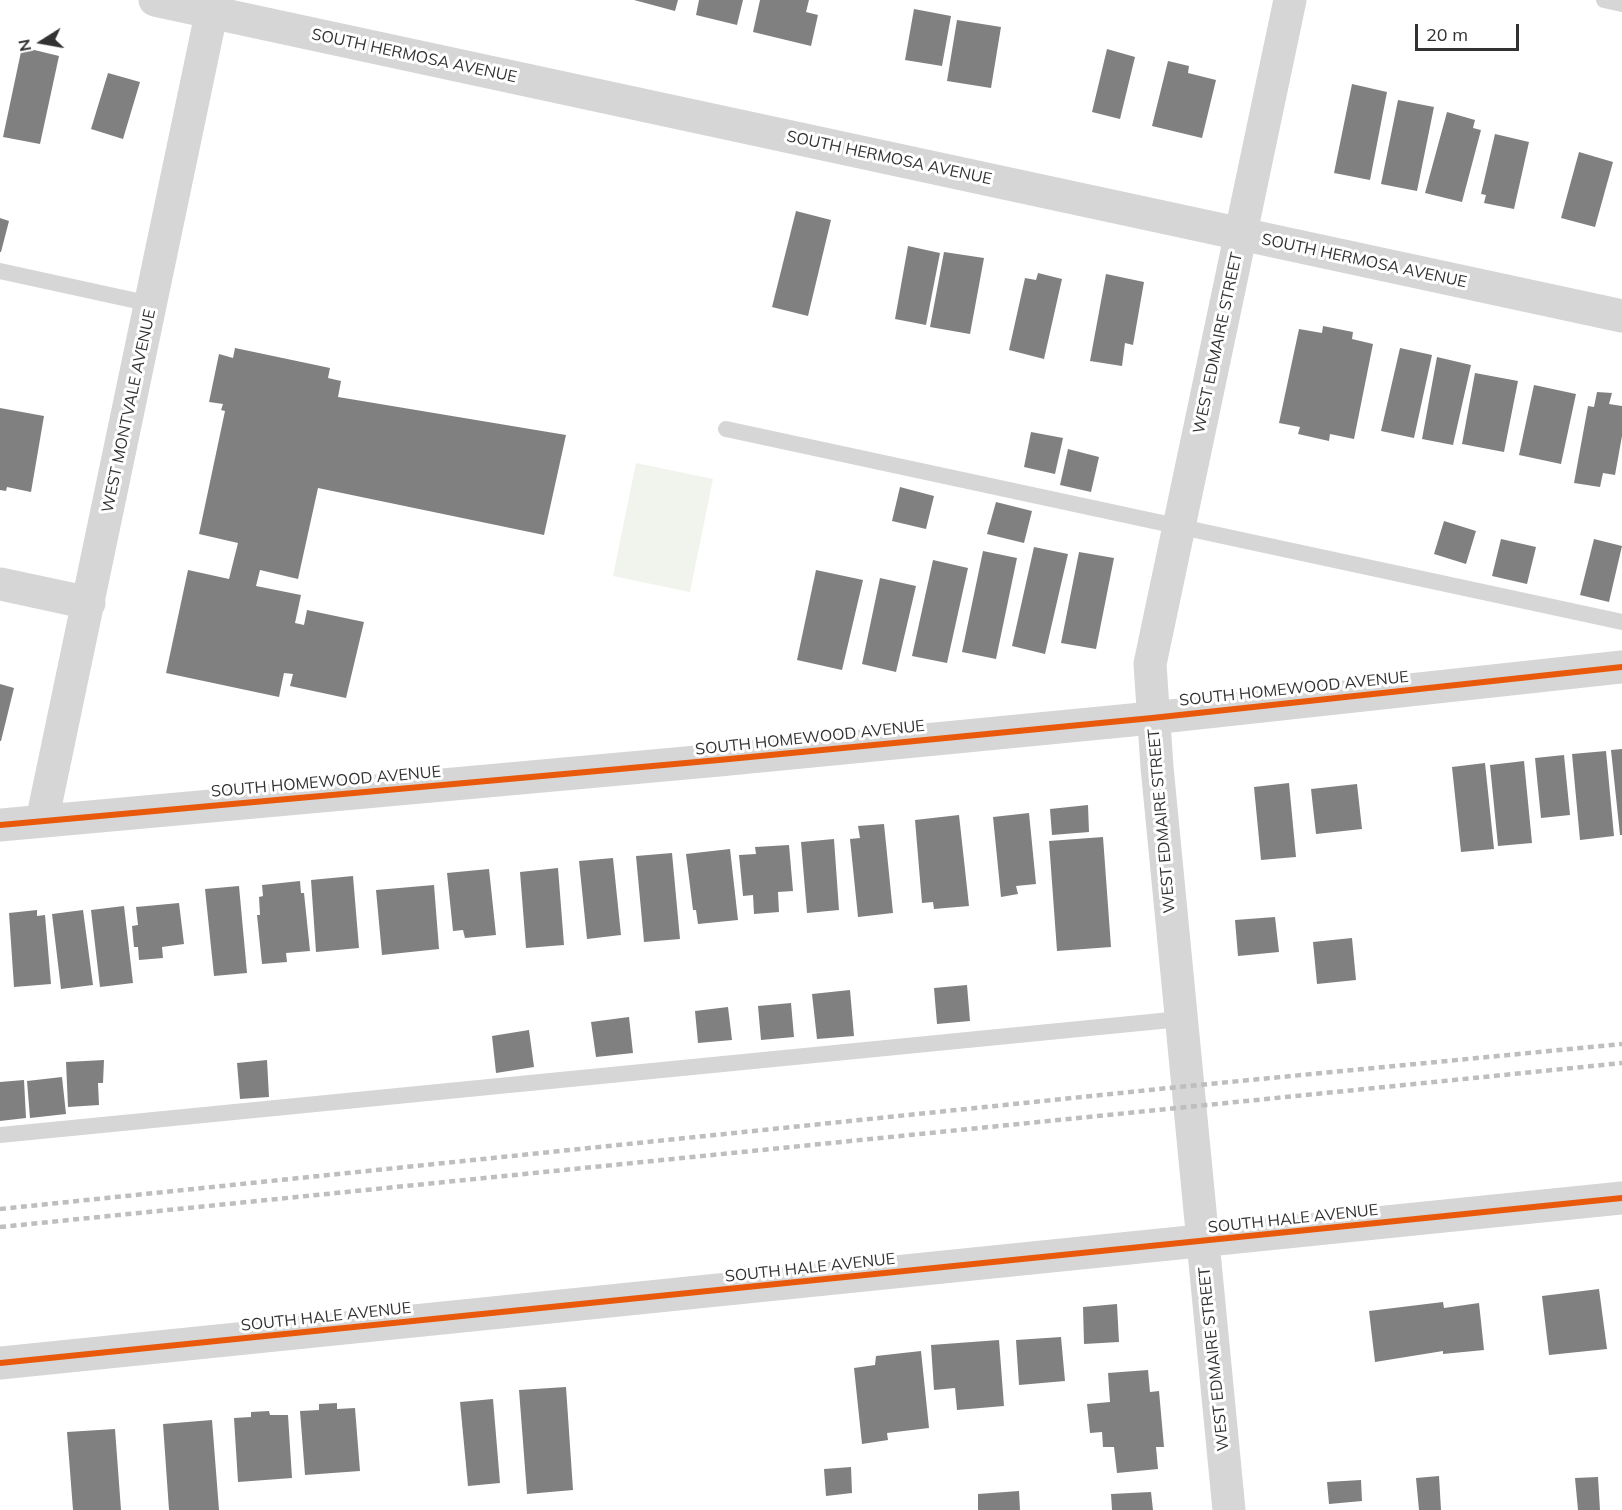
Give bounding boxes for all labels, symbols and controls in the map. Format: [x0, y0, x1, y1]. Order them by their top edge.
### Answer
north arrow [12, 12, 72, 72]
scale bar [1418, 12, 1522, 50]
text: 20 m [1426, 23, 1468, 46]
street label: SOUTH HERMOSA AVENUE [310, 25, 518, 87]
text: N [13, 38, 35, 53]
street label: SOUTH HERMOSA AVENUE [785, 127, 993, 189]
street label: SOUTH HERMOSA AVENUE [1260, 230, 1468, 292]
street label: WEST EDMAIRE STREET [1189, 251, 1247, 435]
street label: WEST MONTVALE AVENUE [98, 308, 160, 514]
street label: SOUTH HOMEWOOD AVENUE [1178, 667, 1410, 711]
street label: SOUTH HOMEWOOD AVENUE [694, 716, 926, 760]
street label: WEST EDMAIRE STREET [1144, 728, 1180, 914]
street label: SOUTH HOMEWOOD AVENUE [210, 762, 442, 802]
street label: SOUTH HALE AVENUE [1207, 1201, 1379, 1237]
street label: SOUTH HALE AVENUE [724, 1250, 896, 1286]
street label: WEST EDMAIRE STREET [1195, 1266, 1233, 1452]
street label: SOUTH HALE AVENUE [240, 1299, 412, 1335]

